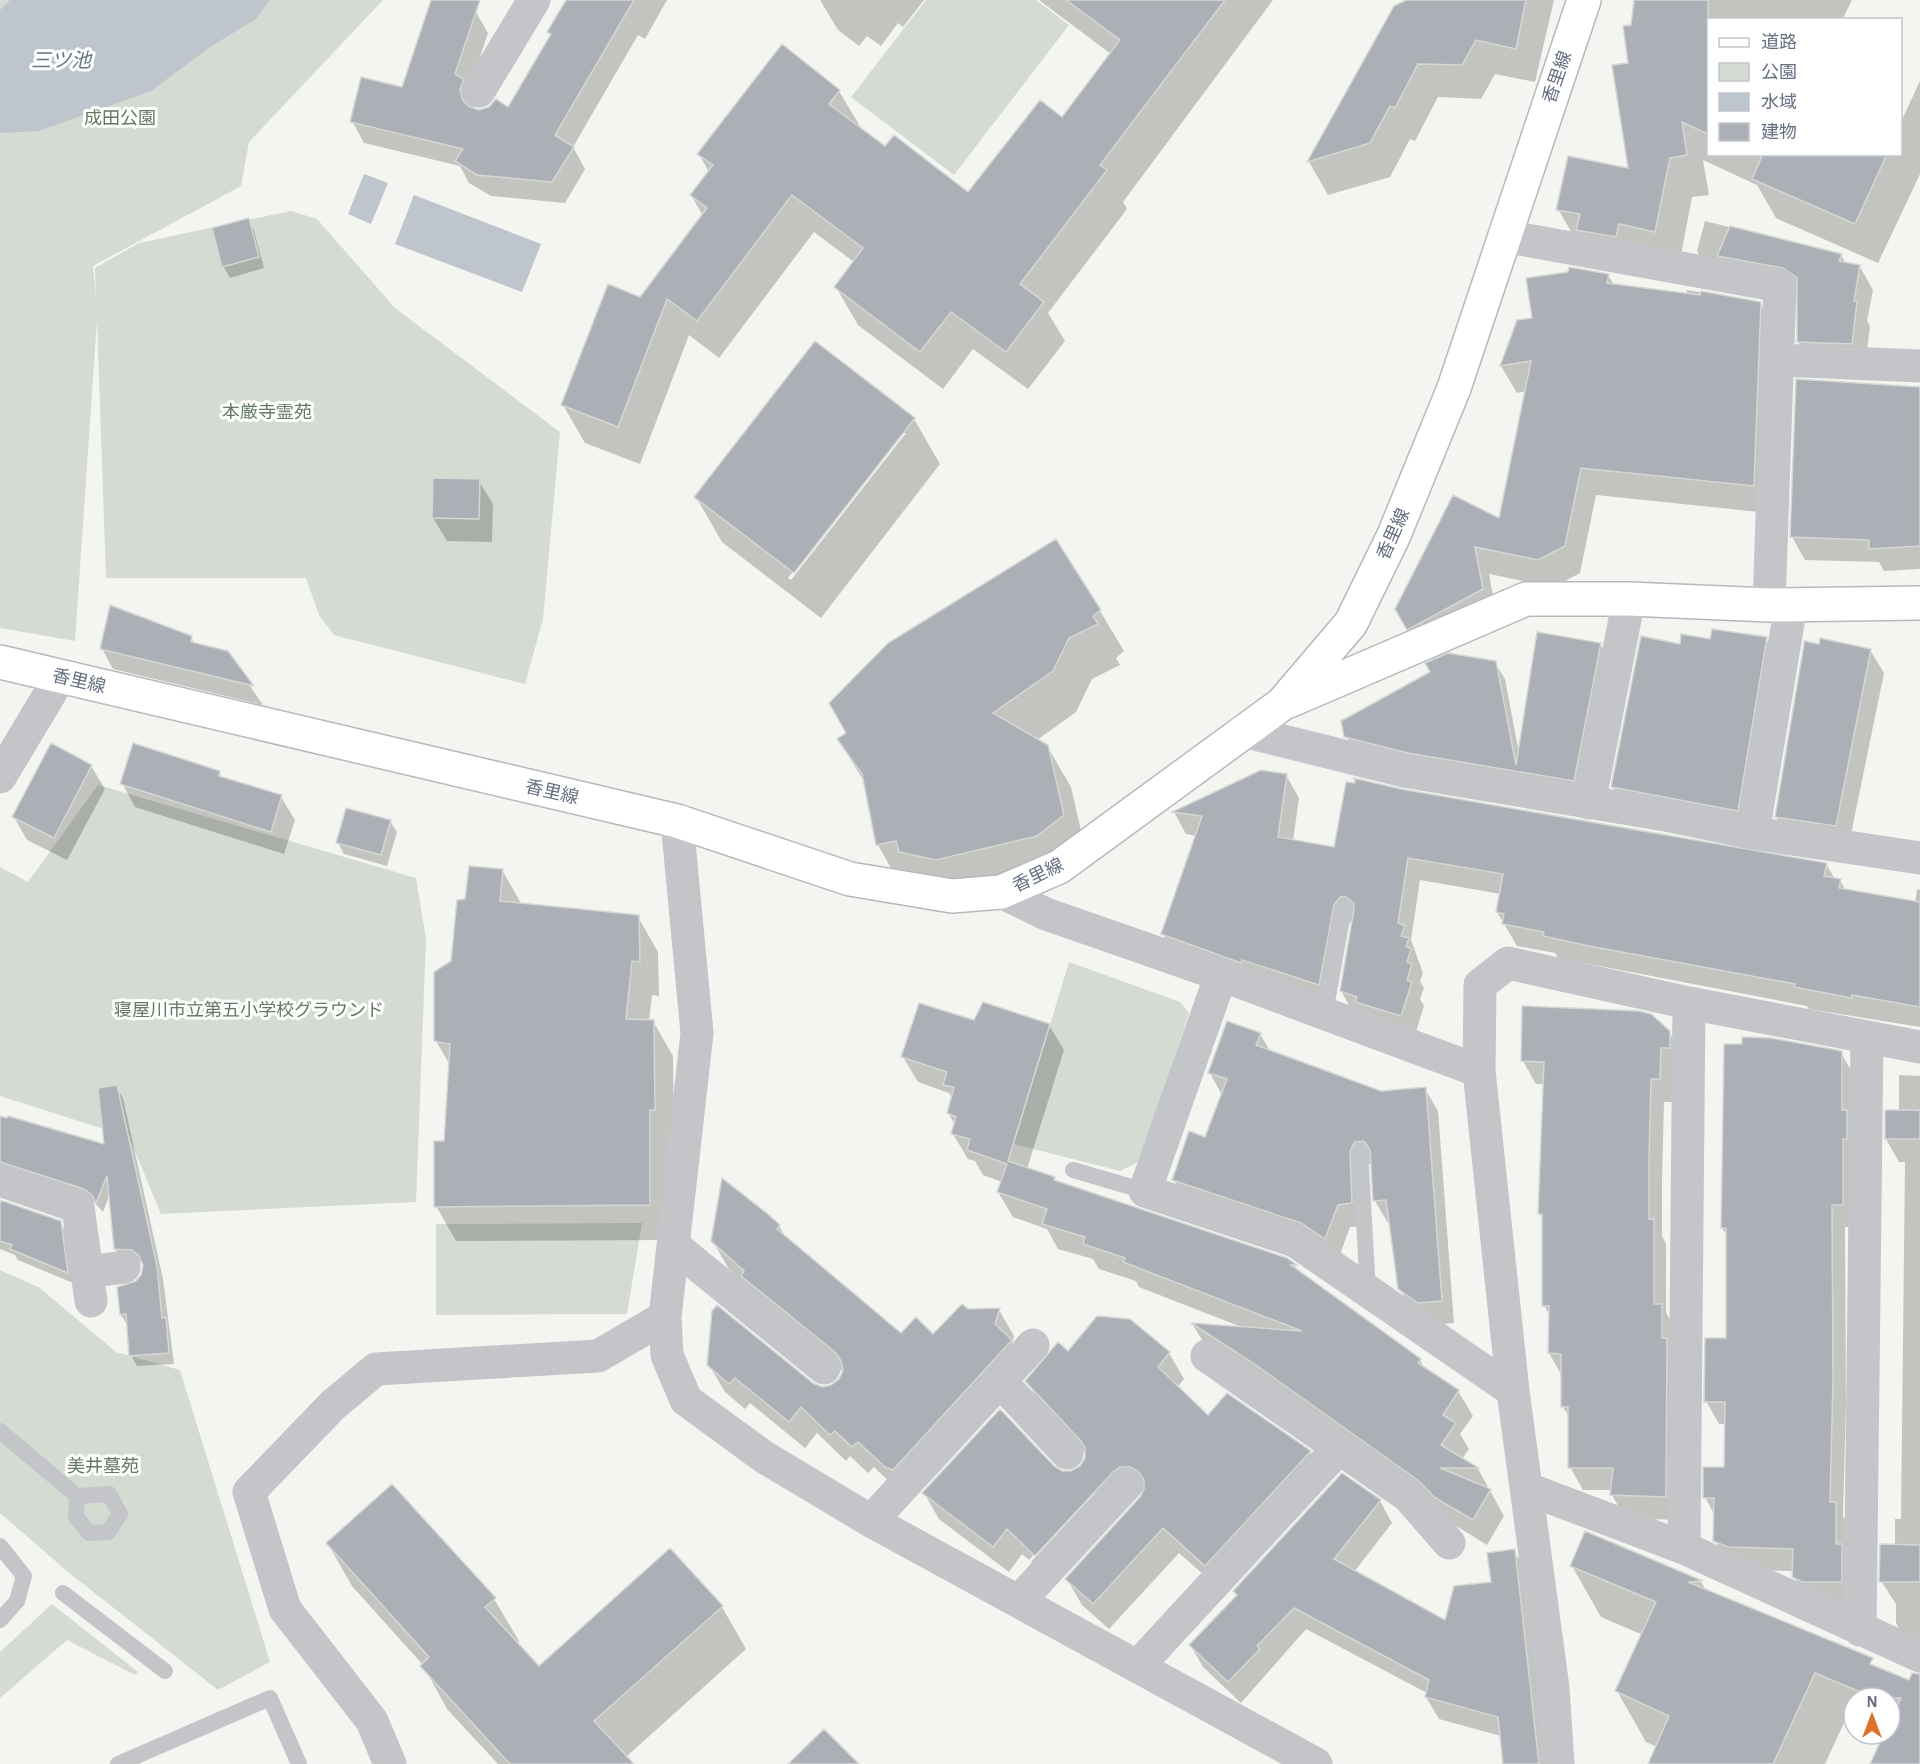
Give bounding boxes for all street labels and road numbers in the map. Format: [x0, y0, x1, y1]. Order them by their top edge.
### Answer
street label: 香里線 [1539, 48, 1575, 106]
street label: 香里線 [1373, 505, 1413, 563]
street label: 香里線 [50, 665, 108, 697]
street label: 香里線 [523, 776, 581, 808]
street label: 香里線 [1009, 854, 1067, 896]

